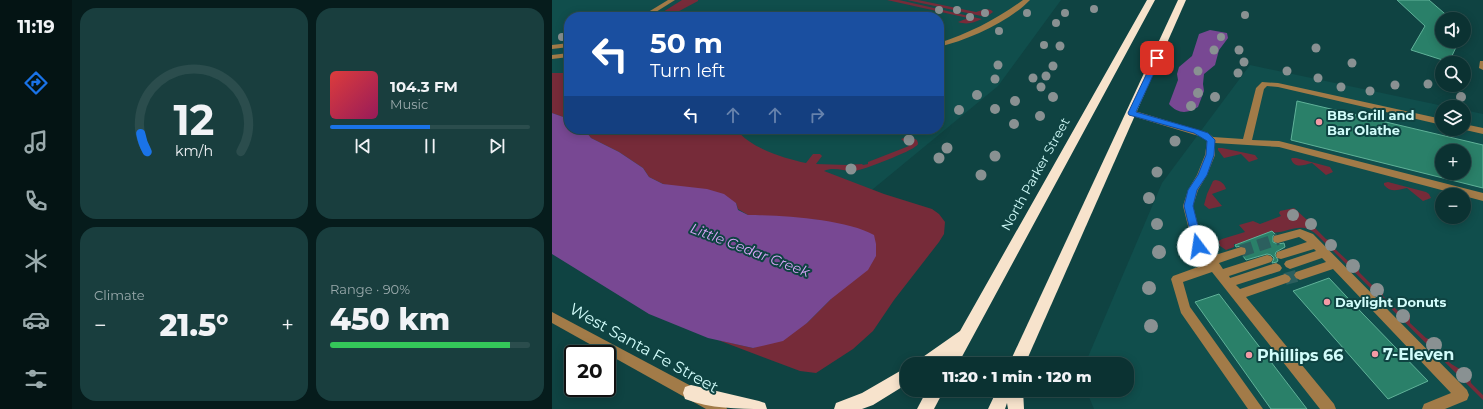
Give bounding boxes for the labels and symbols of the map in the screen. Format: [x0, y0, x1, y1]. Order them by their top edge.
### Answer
pin [1140, 41, 1174, 75]
place label: BBs Grill and Bar Olathe [1327, 107, 1415, 138]
street label: North Parker Street [997, 115, 1073, 233]
marker: BBs Grill and Bar Olathe [1314, 117, 1324, 127]
water label: Little Cedar Creek [688, 219, 813, 281]
position arrow [1177, 225, 1219, 267]
place label: Daylight Donuts [1335, 294, 1446, 310]
marker: Daylight Donuts [1322, 297, 1332, 307]
street label: West Santa Fe Street [566, 299, 722, 397]
speed limit sign: 20 [564, 345, 616, 397]
place label: 7-Eleven [1383, 345, 1454, 364]
place label: Phillips 66 [1257, 346, 1343, 365]
marker: 7-Eleven [1370, 349, 1380, 359]
marker: Phillips 66 [1244, 350, 1254, 360]

